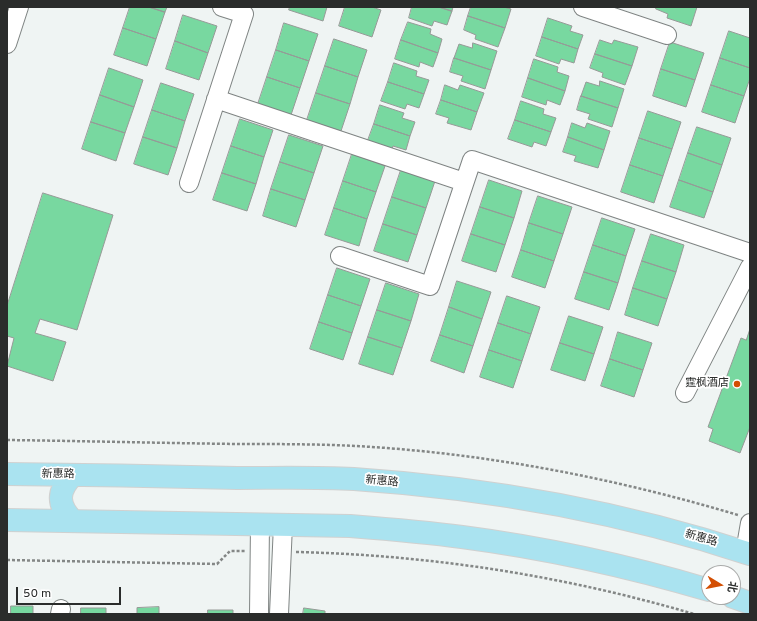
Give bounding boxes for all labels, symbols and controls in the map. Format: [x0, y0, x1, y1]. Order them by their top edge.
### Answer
place label: 霆枫酒店 [685, 377, 729, 391]
marker: 霆枫酒店 [732, 379, 742, 389]
street label: 新惠路 [41, 468, 75, 482]
street label: 新惠路 [365, 474, 399, 490]
street label: 新惠路 [683, 528, 719, 550]
north arrow [701, 565, 741, 605]
scale bar [18, 579, 123, 605]
text: 北 [724, 580, 740, 594]
text: 50 m [23, 586, 51, 602]

